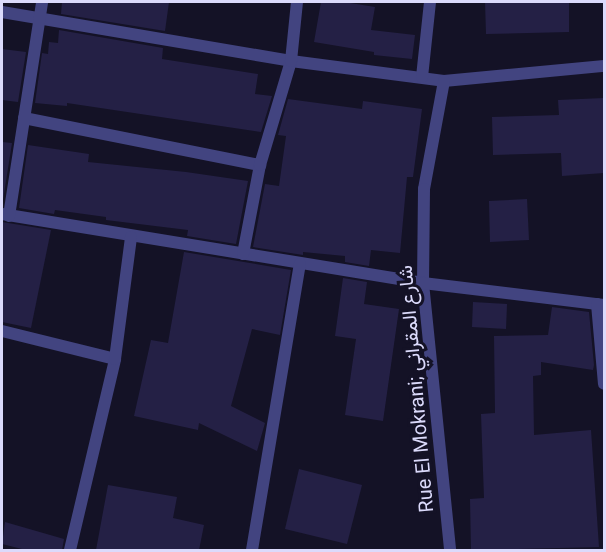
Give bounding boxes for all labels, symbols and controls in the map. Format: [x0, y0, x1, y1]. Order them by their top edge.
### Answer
street label: Rue El Mokrani; شارع المقراني [393, 264, 439, 514]

